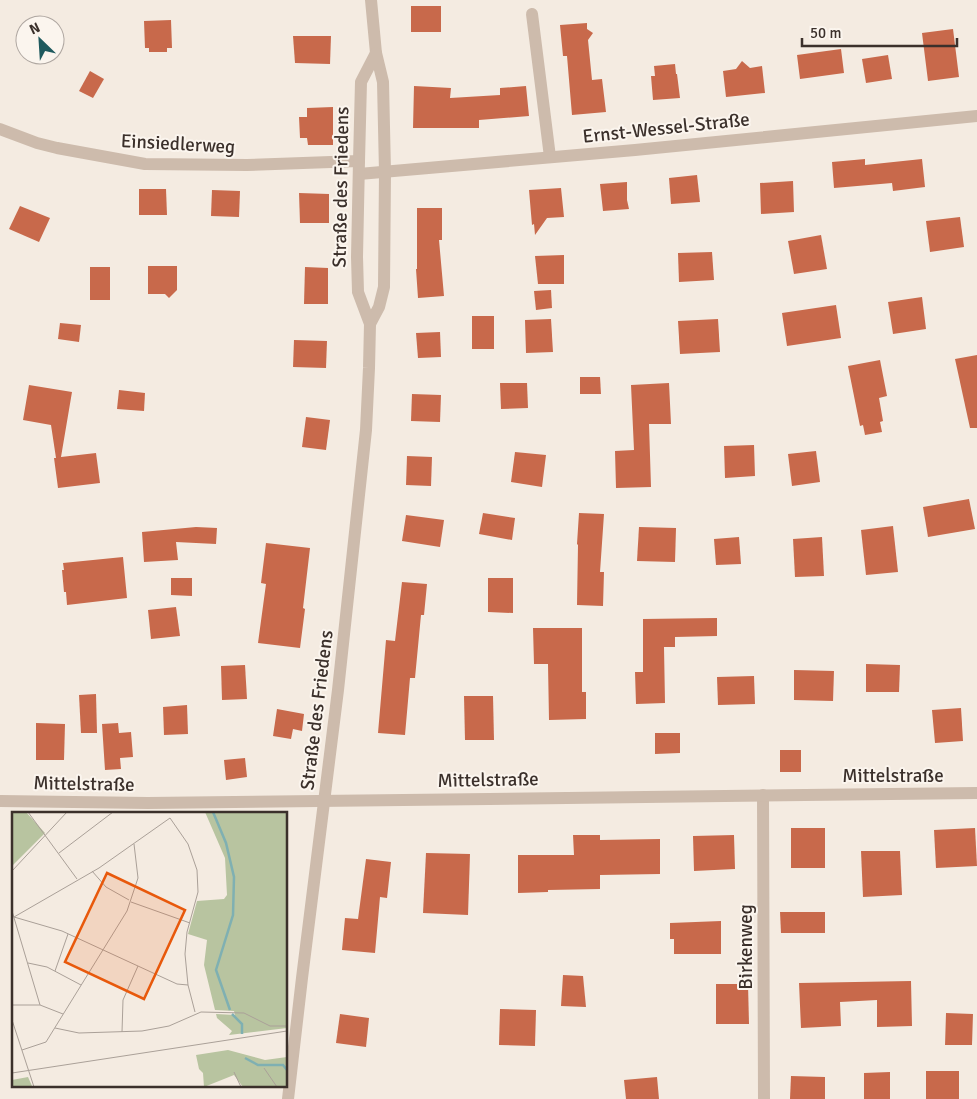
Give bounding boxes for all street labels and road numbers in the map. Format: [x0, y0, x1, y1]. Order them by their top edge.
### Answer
street label: Straße des Friedens [328, 106, 354, 268]
street label: Ernst-Wessel-Straße [581, 107, 751, 149]
street label: Einsiedlerweg [120, 129, 236, 159]
street label: Straße des Friedens [295, 629, 339, 792]
street label: Mittelstraße [842, 764, 944, 788]
street label: Mittelstraße [437, 767, 539, 793]
street label: Mittelstraße [33, 771, 135, 797]
street label: Birkenweg [734, 904, 758, 990]

